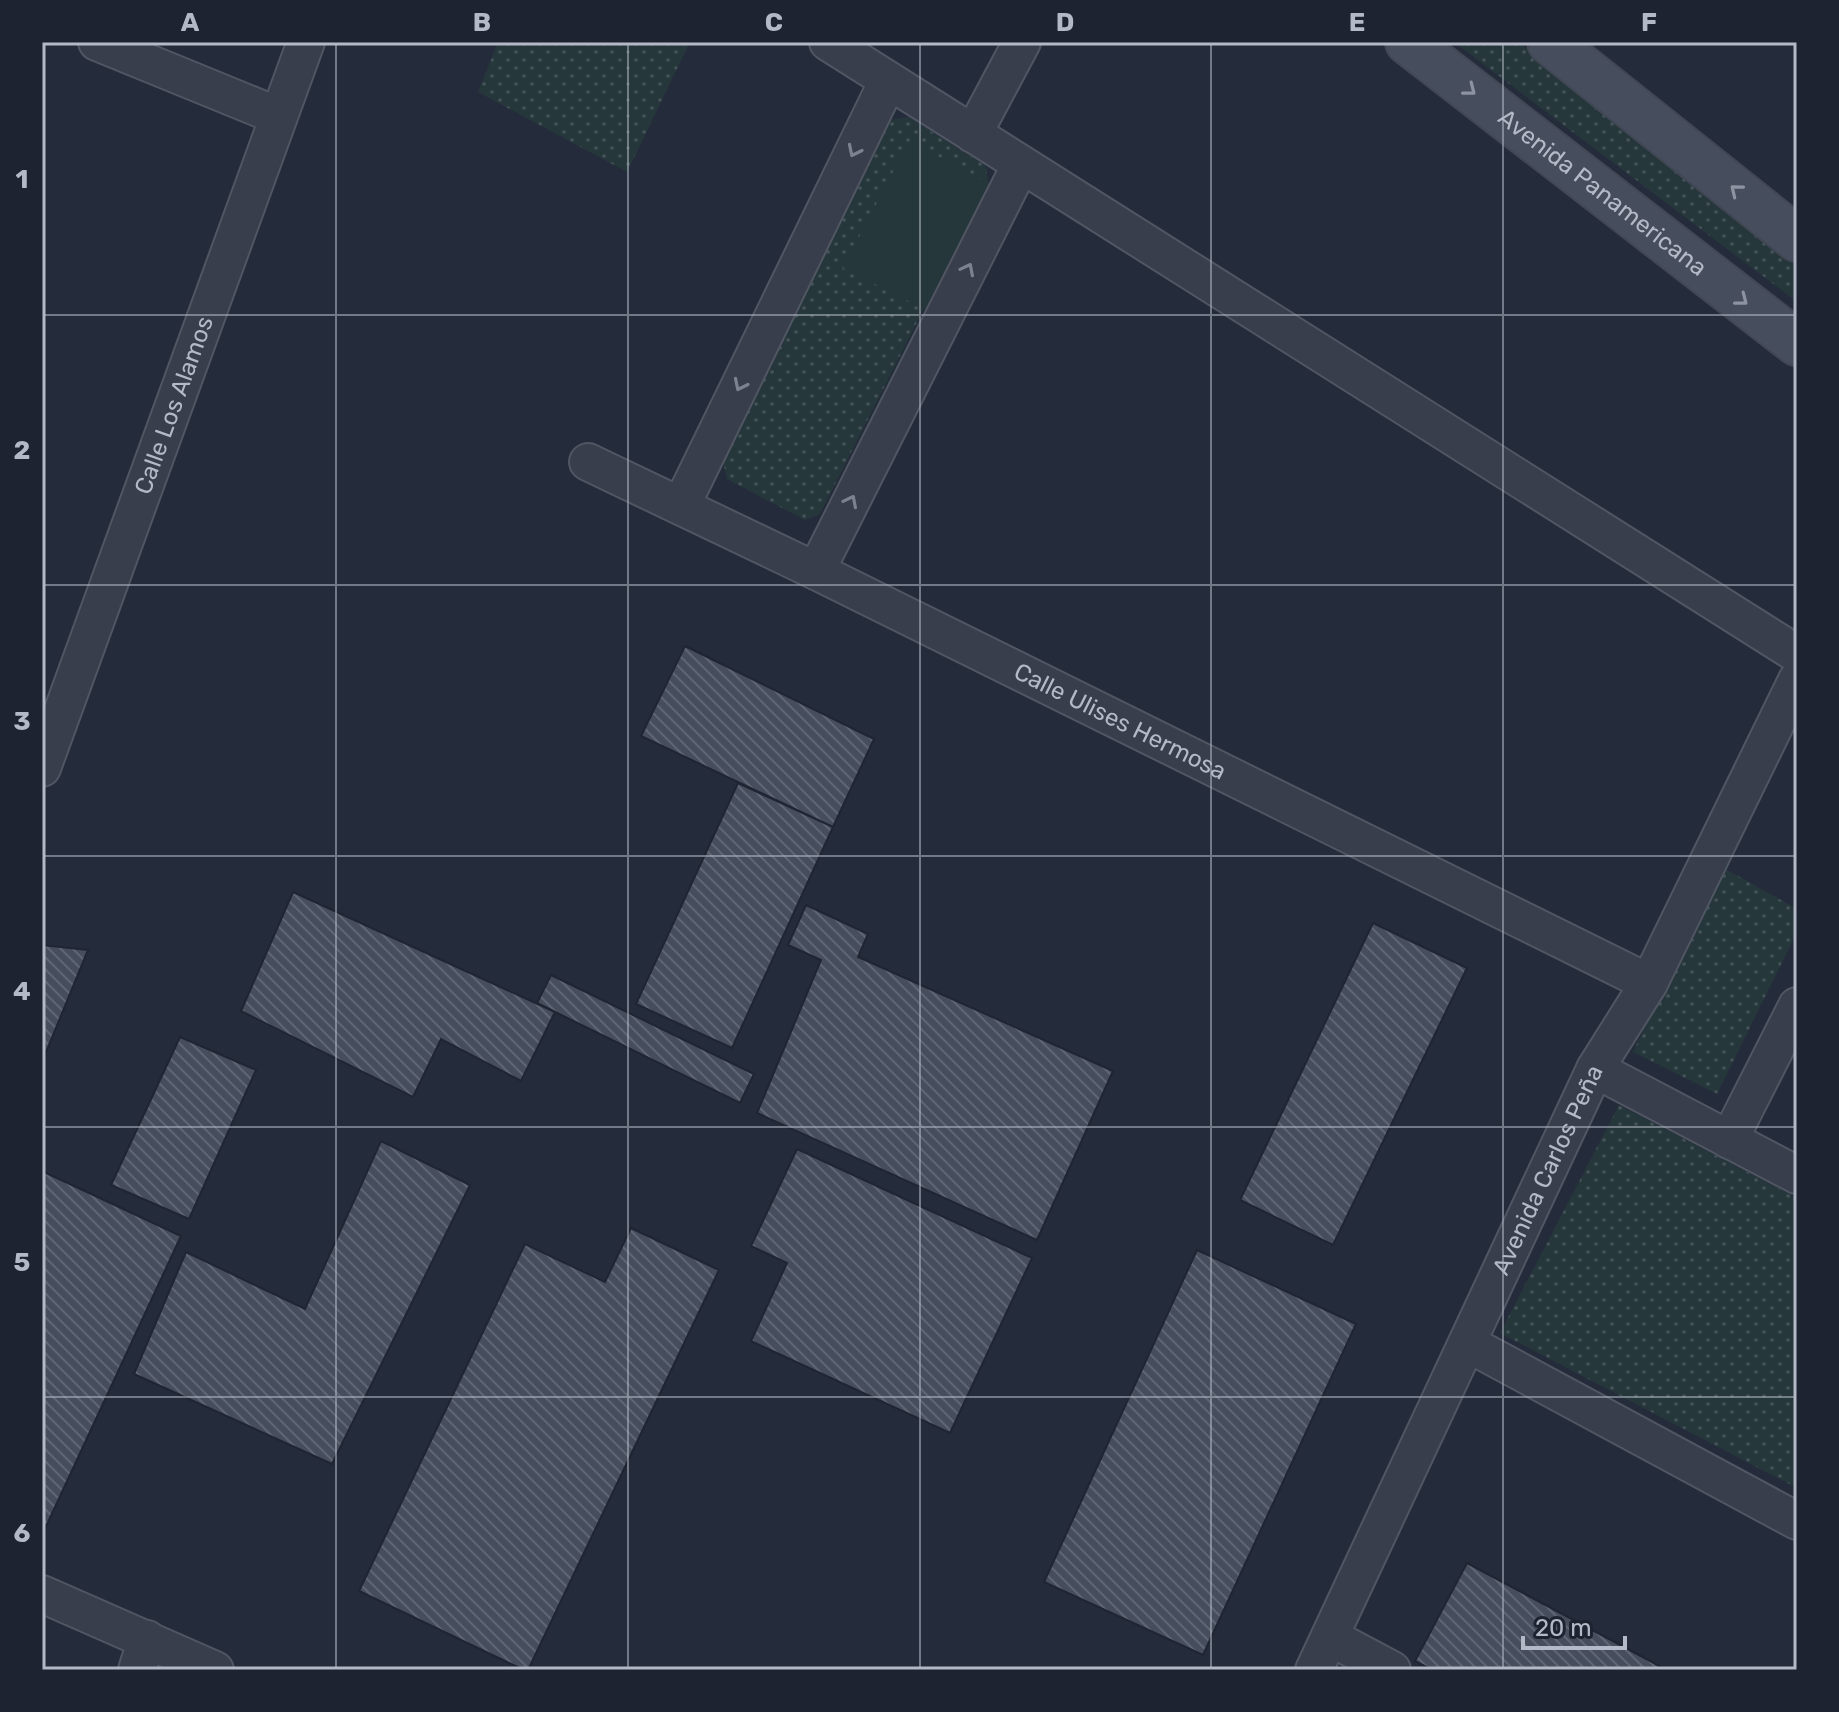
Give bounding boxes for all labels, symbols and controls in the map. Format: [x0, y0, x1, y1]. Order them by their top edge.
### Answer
text: A [181, 7, 200, 38]
text: B [473, 7, 491, 38]
text: C [765, 7, 783, 38]
text: D [1056, 7, 1074, 38]
text: E [1349, 7, 1365, 38]
text: F [1641, 7, 1657, 38]
one-way arrow [1461, 80, 1476, 94]
street label: Avenida Panamericana [1493, 103, 1712, 282]
one-way arrow [848, 142, 864, 157]
text: 1 [16, 164, 28, 195]
one-way arrow [1731, 185, 1745, 200]
one-way arrow [958, 263, 973, 278]
one-way arrow [1733, 291, 1747, 305]
street label: Calle Los Alamos [129, 312, 219, 498]
one-way arrow [734, 376, 750, 391]
text: 2 [14, 435, 30, 466]
one-way arrow [841, 495, 856, 510]
street label: Calle Ulises Hermosa [1010, 657, 1231, 786]
text: 3 [13, 706, 31, 737]
text: 4 [13, 976, 31, 1007]
street label: Avenida Carlos Peña [1487, 1061, 1609, 1279]
text: 5 [14, 1247, 30, 1278]
text: 6 [14, 1518, 31, 1549]
scale bar [1523, 1600, 1625, 1650]
text: 20 m [1535, 1614, 1592, 1642]

